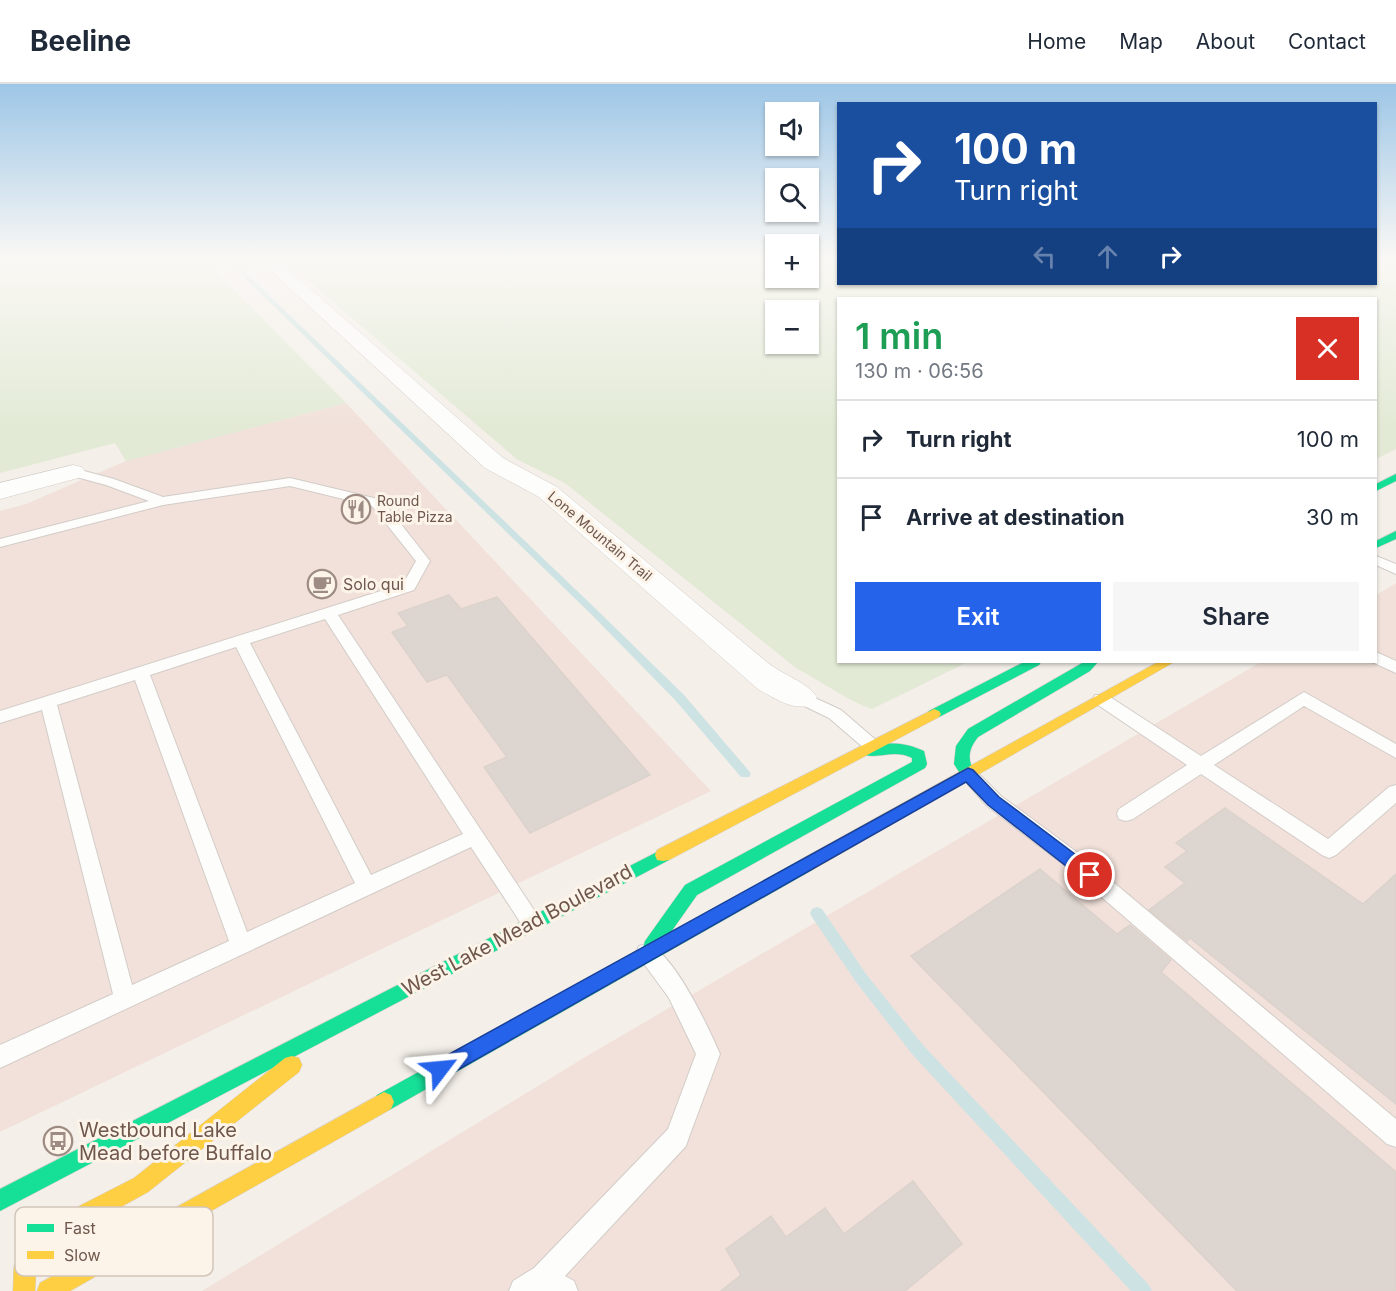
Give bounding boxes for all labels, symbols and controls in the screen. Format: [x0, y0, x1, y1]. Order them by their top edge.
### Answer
text: Beeline [30, 24, 131, 58]
text: Home [1027, 29, 1086, 54]
text: Map [1119, 29, 1163, 54]
text: About [1196, 29, 1255, 54]
text: Contact [1288, 29, 1366, 54]
map controls [765, 102, 819, 354]
button: sound [765, 102, 819, 156]
text: 100 m [954, 123, 1077, 174]
icon: right [855, 126, 933, 204]
button: search [765, 168, 819, 222]
text: Turn right [954, 174, 1078, 207]
button: + [765, 234, 819, 288]
icon: left [1028, 240, 1061, 273]
icon: ahead [1091, 240, 1124, 273]
icon: right [1154, 240, 1187, 273]
button: − [765, 300, 819, 354]
text: 1 min [855, 314, 943, 358]
button: close [1296, 317, 1359, 380]
text: 130 m · 06:56 [855, 359, 984, 383]
icon: right [855, 423, 888, 456]
text: Turn right [906, 426, 1012, 452]
text: 100 m [1297, 426, 1359, 452]
street label: Lone Mountain Trail [545, 487, 656, 584]
place label: Round Table Pizza [377, 492, 453, 525]
restaurant icon: Round Table Pizza [340, 493, 372, 525]
icon: arrive [855, 501, 888, 534]
text: Arrive at destination [906, 504, 1125, 530]
text: 30 m [1306, 504, 1359, 530]
cafe icon: Solo qui [306, 568, 338, 600]
place label: Solo qui [343, 574, 404, 594]
button: Exit [855, 582, 1101, 651]
button: Share [1113, 582, 1359, 651]
pin [1064, 849, 1115, 900]
icon: arrive [1073, 858, 1106, 891]
street label: West Lake Mead Boulevard [398, 859, 636, 1001]
position arrow [408, 1037, 472, 1101]
place label: Westbound Lake Mead before Buffalo [79, 1118, 272, 1165]
bus stop icon: Westbound Lake Mead before Buffalo [42, 1125, 74, 1157]
legend [15, 1207, 213, 1276]
text: Fast [64, 1218, 96, 1238]
text: Slow [64, 1245, 101, 1265]

